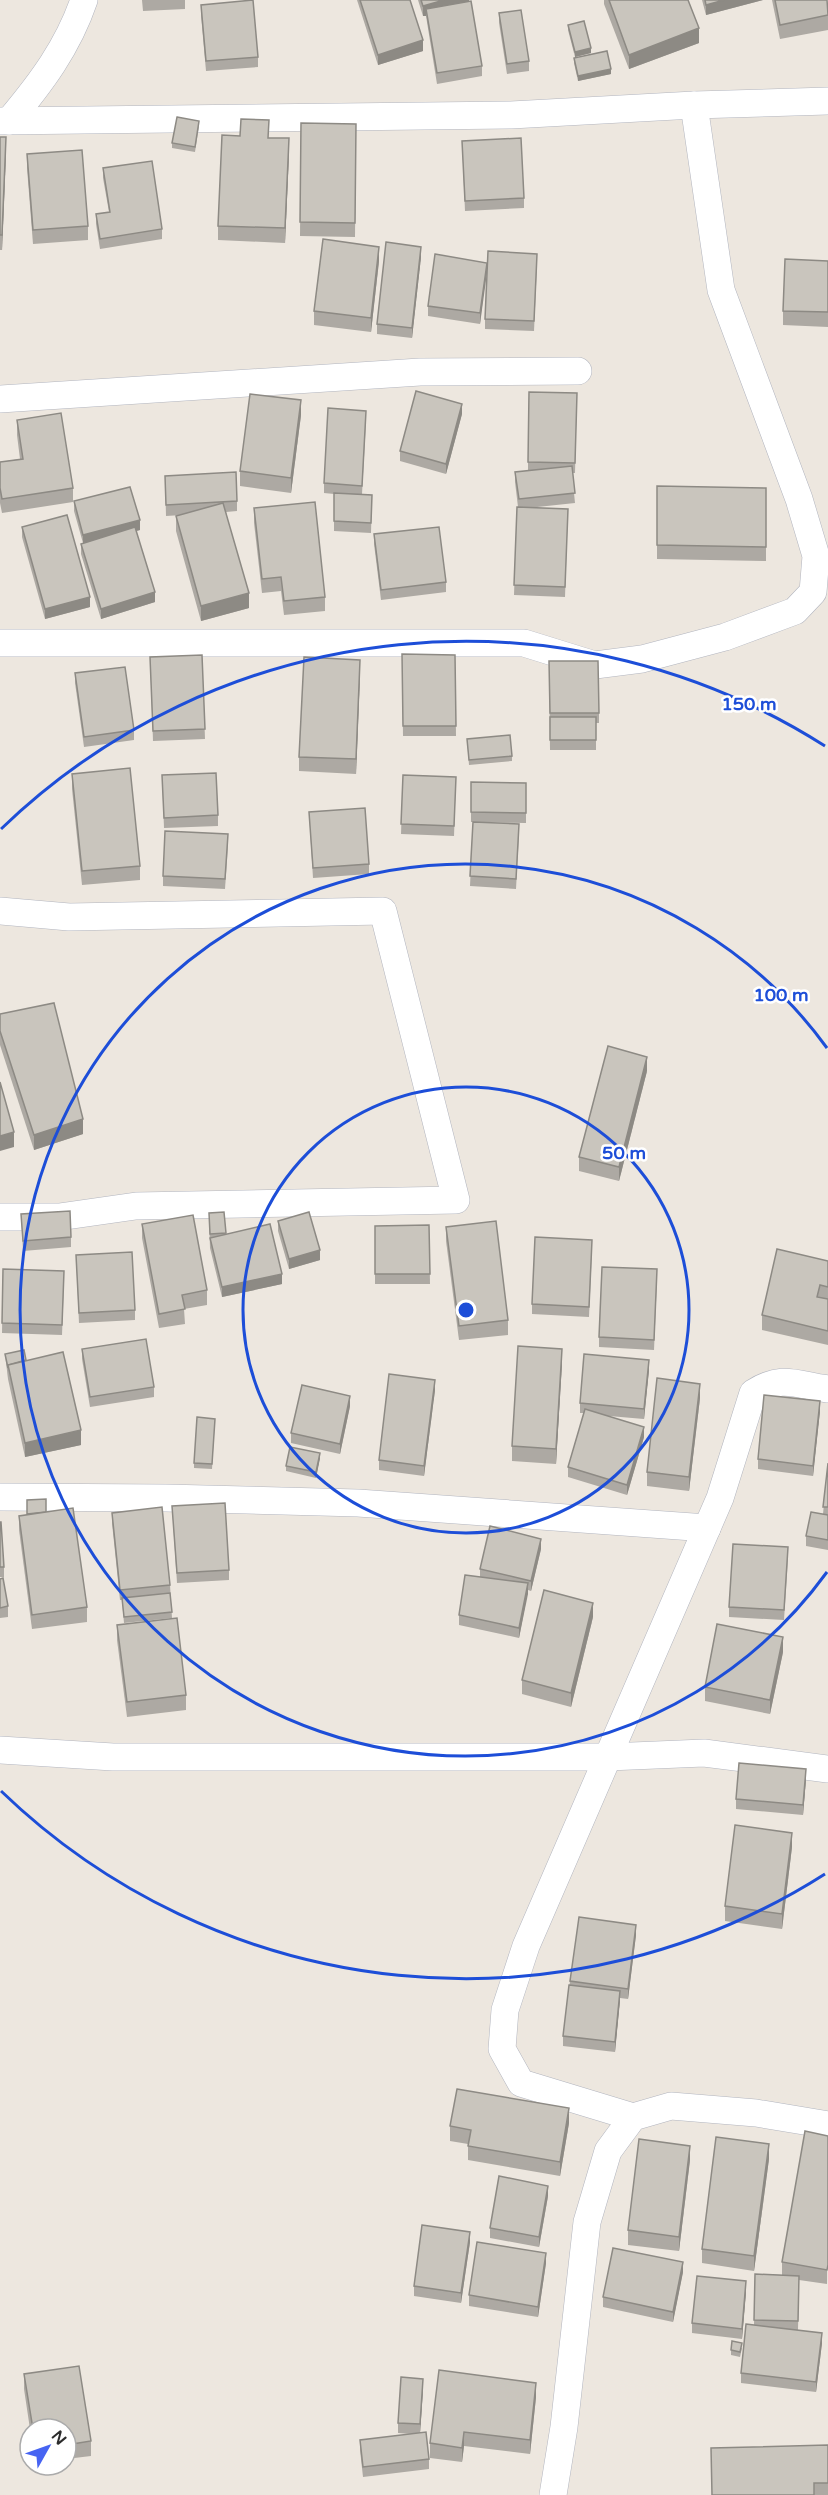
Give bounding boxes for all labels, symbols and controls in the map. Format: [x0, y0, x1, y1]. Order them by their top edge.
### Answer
text: 150 m [721, 693, 777, 715]
text: 100 m [753, 984, 809, 1006]
text: 50 m [602, 1142, 646, 1164]
centre of rings [456, 1300, 476, 1320]
north arrow [18, 2417, 78, 2477]
text: N [47, 2427, 71, 2449]

